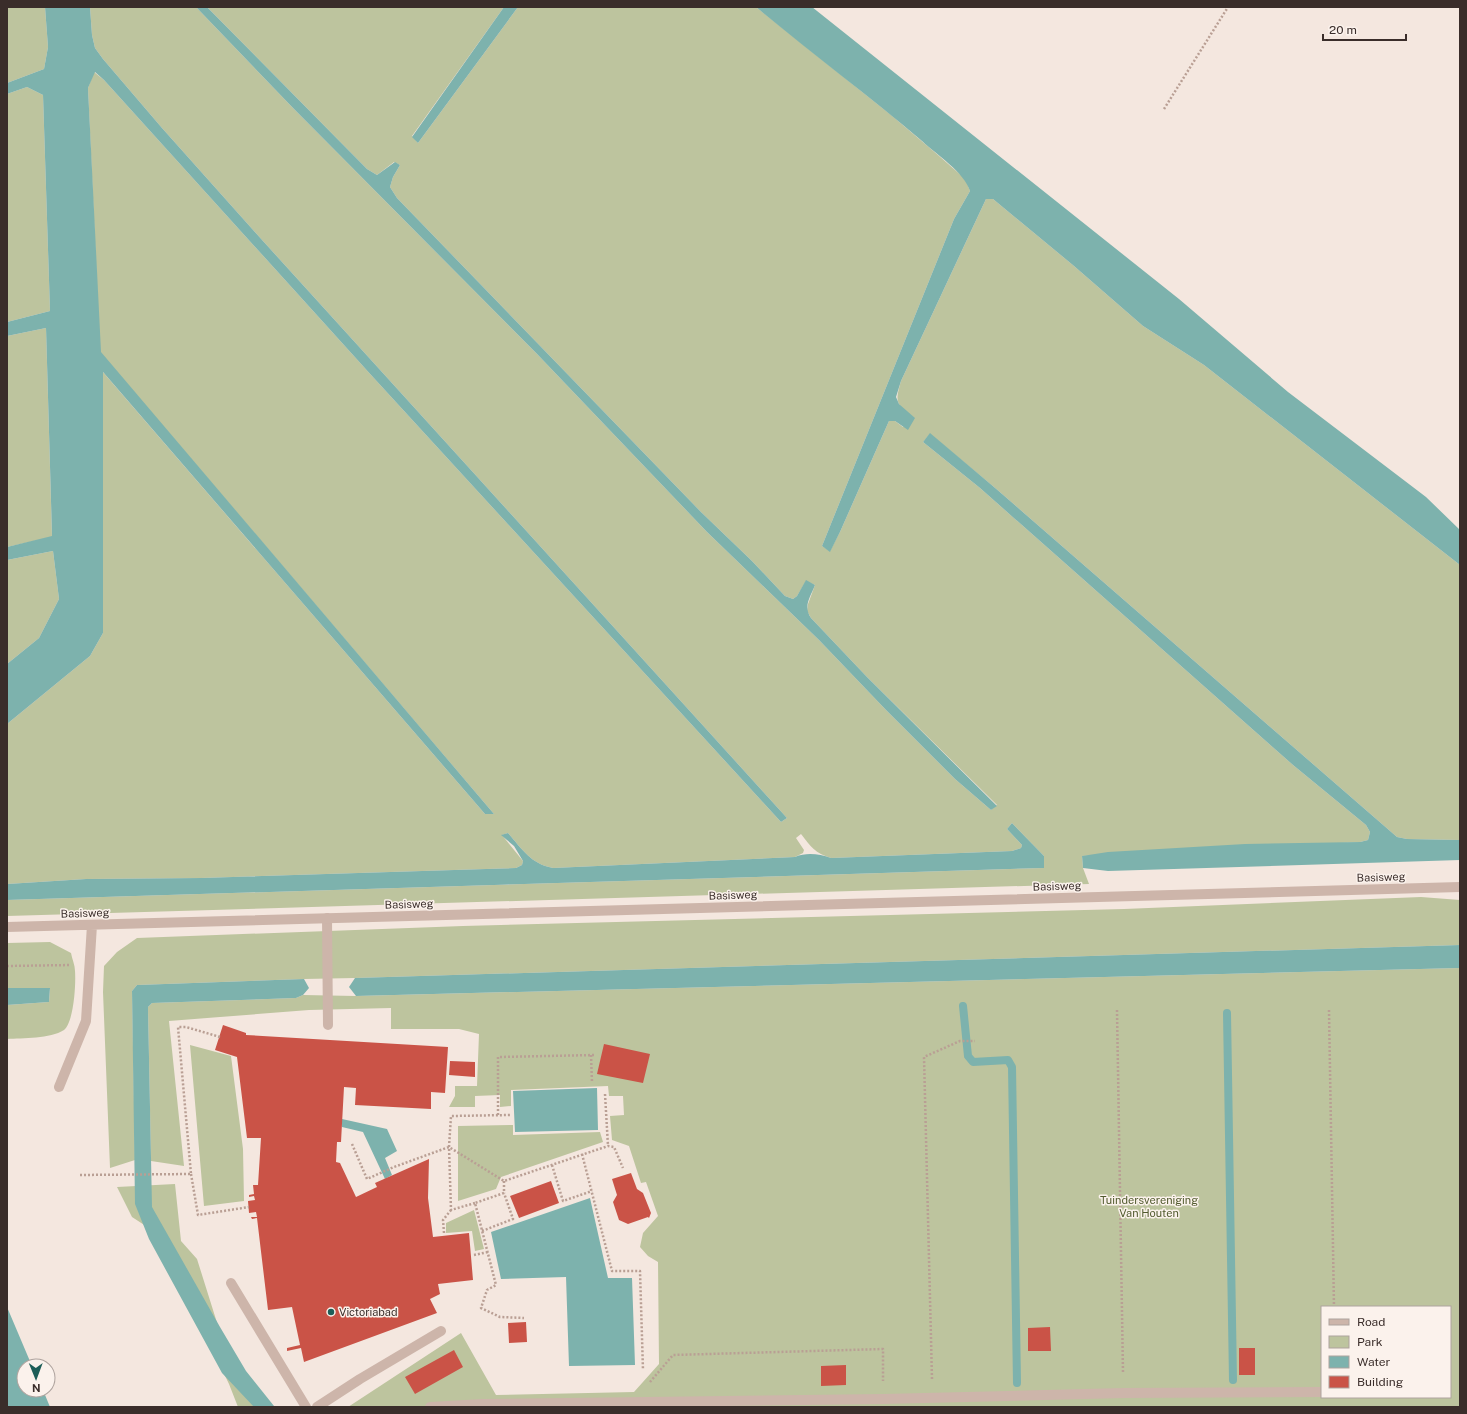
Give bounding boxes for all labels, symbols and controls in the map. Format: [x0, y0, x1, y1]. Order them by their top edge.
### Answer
scale bar [1323, 16, 1406, 42]
text: 20 m [1329, 23, 1357, 37]
street label: Basisweg [1356, 870, 1406, 884]
street label: Basisweg [1032, 879, 1082, 893]
street label: Basisweg [708, 888, 758, 902]
street label: Basisweg [384, 897, 434, 911]
street label: Basisweg [60, 906, 110, 920]
park label: Tuindersvereniging Van Houten [1100, 1194, 1198, 1219]
place label: Victoriabad [339, 1306, 397, 1318]
legend [1321, 1306, 1451, 1398]
marker: Victoriabad [326, 1307, 336, 1317]
text: Road [1357, 1315, 1385, 1329]
text: Park [1357, 1335, 1383, 1349]
text: Water [1357, 1355, 1391, 1369]
north arrow [16, 1358, 56, 1398]
text: Building [1357, 1375, 1403, 1389]
text: N [32, 1382, 41, 1394]

